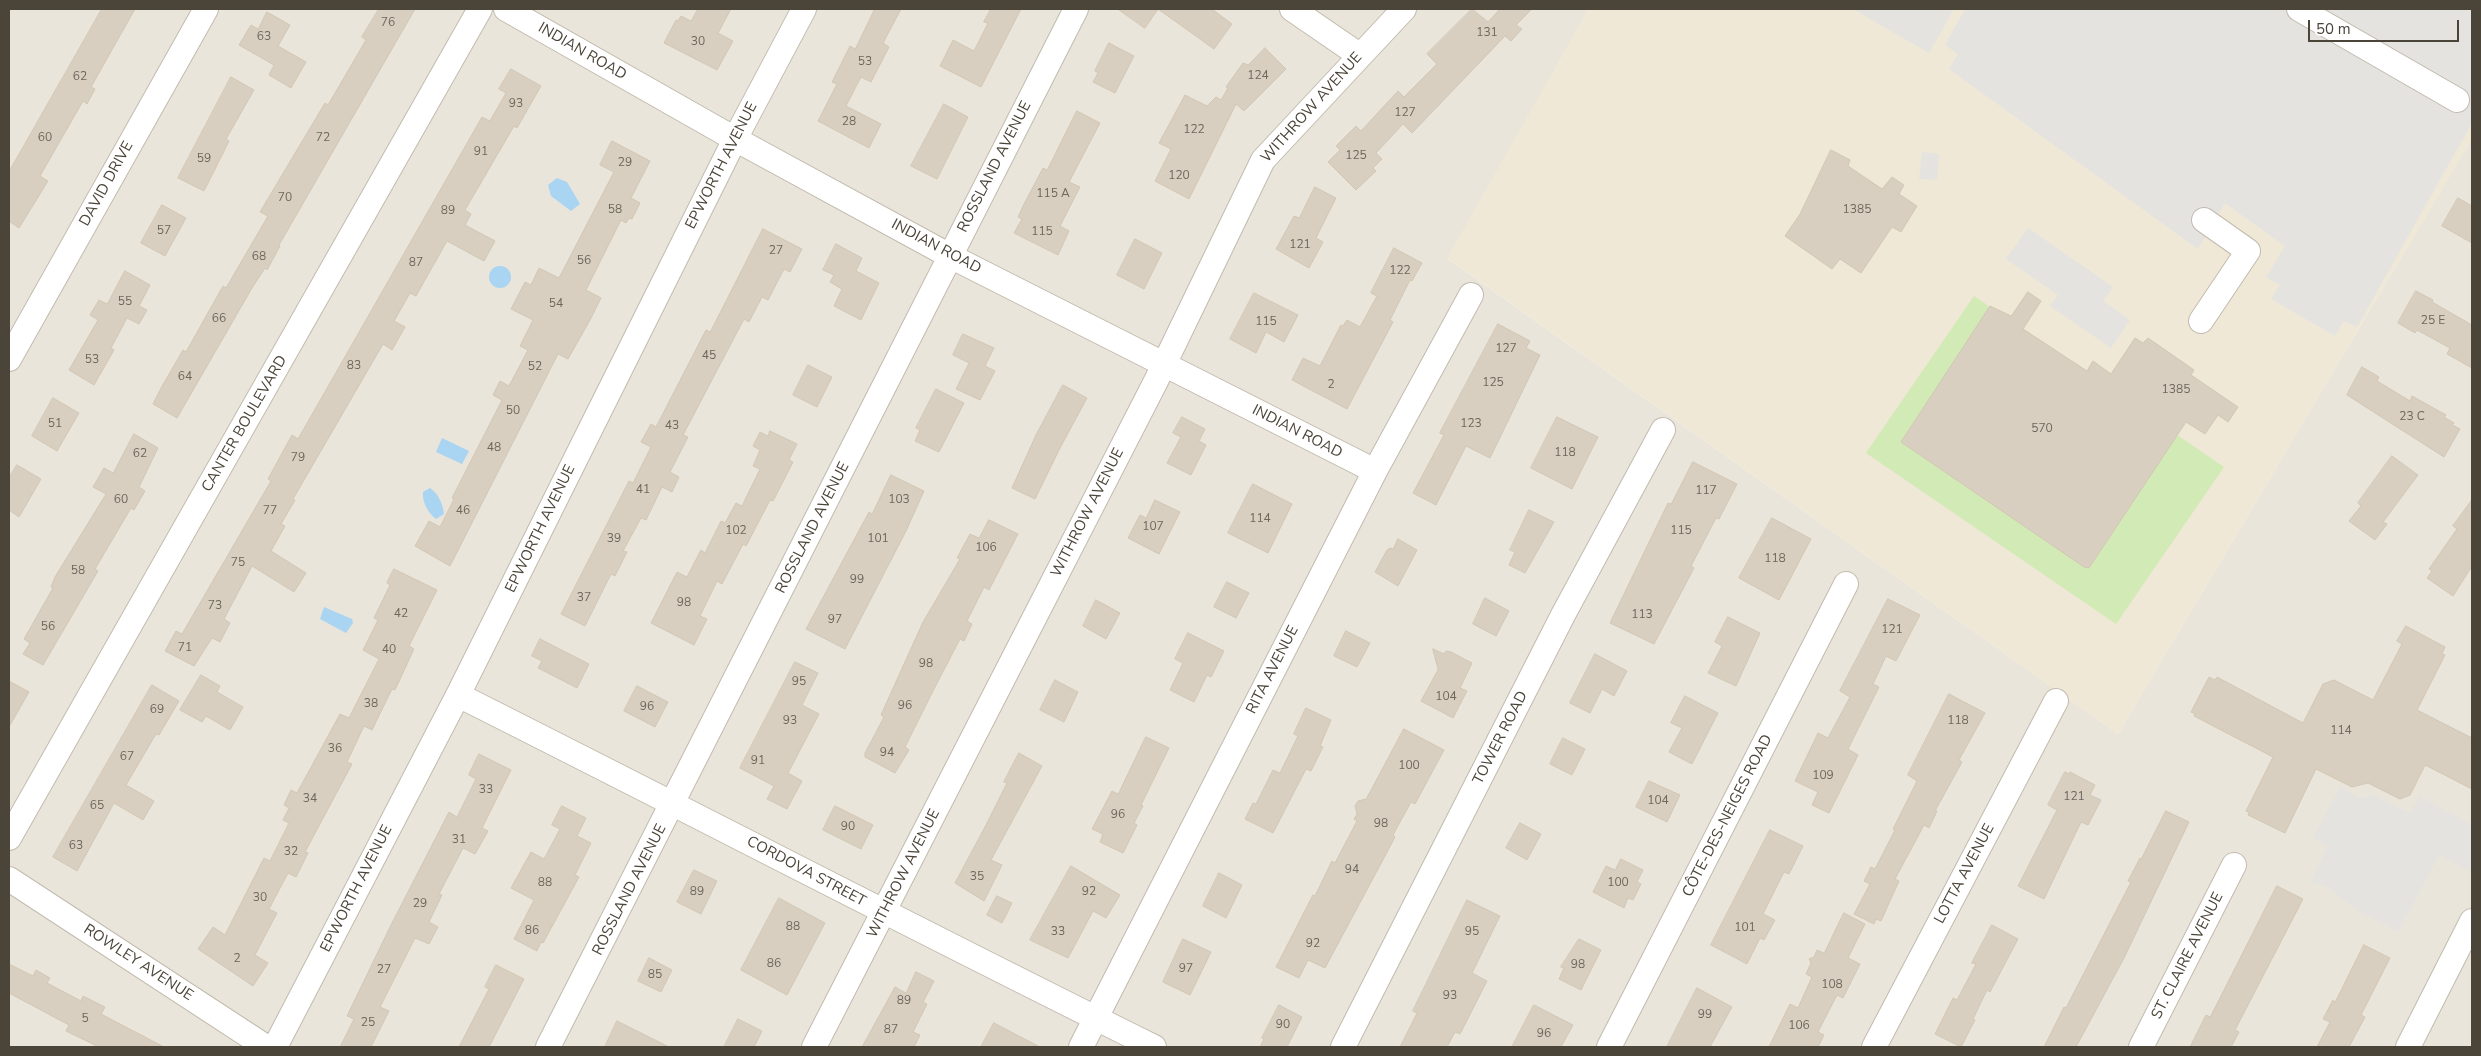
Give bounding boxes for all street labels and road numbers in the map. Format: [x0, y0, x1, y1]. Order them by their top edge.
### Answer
street label: INDIAN ROAD [535, 19, 629, 85]
street label: WITHROW AVENUE [1258, 49, 1366, 167]
street label: ROSSLAND AVENUE [954, 98, 1036, 236]
street label: EPWORTH AVENUE [682, 100, 762, 232]
street label: DAVID DRIVE [76, 138, 138, 230]
street label: INDIAN ROAD [888, 216, 984, 278]
street label: CANTER BOULEVARD [199, 353, 291, 495]
street label: INDIAN ROAD [1249, 401, 1345, 463]
street label: WITHROW AVENUE [1048, 445, 1128, 581]
street label: ROSSLAND AVENUE [772, 459, 854, 597]
street label: EPWORTH AVENUE [502, 462, 580, 596]
street label: RITA AVENUE [1243, 623, 1303, 717]
street label: TOWER ROAD [1470, 688, 1532, 788]
street label: CÔTE-DES-NEIGES ROAD [1679, 732, 1777, 900]
street label: WITHROW AVENUE [864, 806, 944, 942]
street label: ROSSLAND AVENUE [589, 821, 671, 959]
street label: LOTTA AVENUE [1931, 821, 1999, 927]
street label: EPWORTH AVENUE [317, 823, 397, 955]
street label: CORDOVA STREET [743, 833, 869, 911]
street label: ST. CLAIRE AVENUE [2148, 890, 2228, 1022]
street label: ROWLEY AVENUE [80, 921, 196, 1005]

